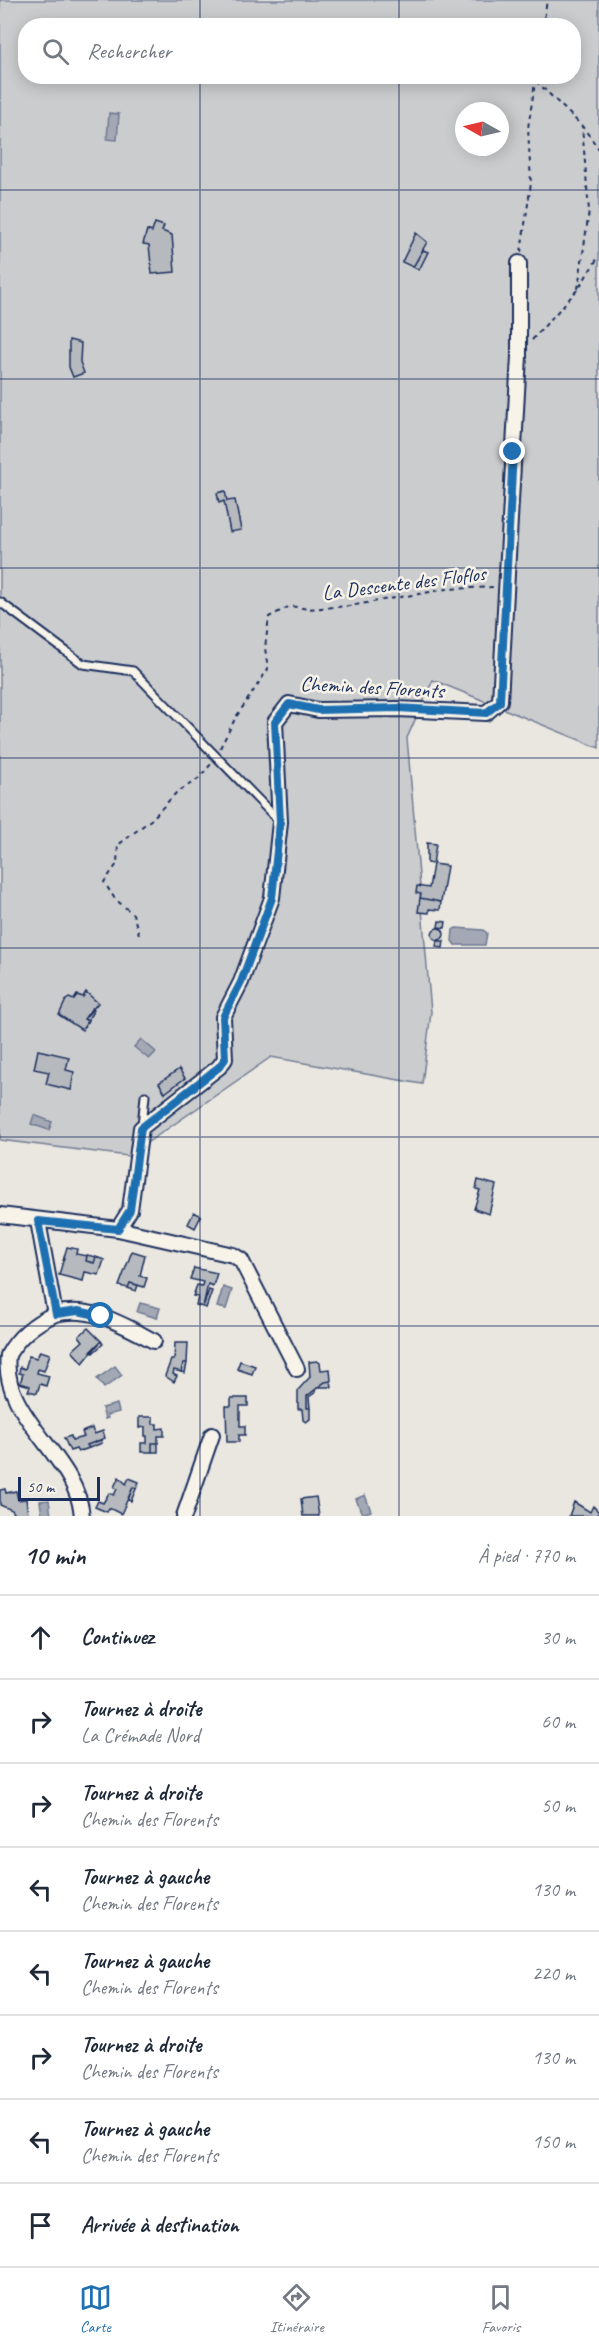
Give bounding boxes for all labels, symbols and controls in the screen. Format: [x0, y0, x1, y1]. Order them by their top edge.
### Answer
search box [18, 18, 581, 84]
icon: search [39, 35, 72, 68]
text: Rechercher [87, 37, 171, 65]
north arrow [455, 102, 509, 156]
route end [499, 438, 525, 464]
street label: La Descente des Floflos [321, 560, 489, 606]
street label: Chemin des Florents [300, 670, 446, 704]
route start [87, 1302, 113, 1328]
scale bar [18, 1474, 100, 1502]
text: 50 m [27, 1477, 54, 1497]
text: 10 min [24, 1539, 86, 1572]
text: À pied · 770 m [478, 1543, 575, 1568]
icon: ahead [24, 1621, 57, 1654]
text: Continuez [81, 1623, 154, 1651]
text: 30 m [541, 1625, 575, 1650]
text: Tournez à droite [81, 1695, 201, 1723]
icon: right [24, 1705, 57, 1738]
text: 60 m [541, 1709, 575, 1734]
text: La Crémade Nord [81, 1723, 200, 1748]
text: Tournez à droite [81, 1779, 201, 1807]
icon: right [24, 1789, 57, 1822]
text: 50 m [541, 1793, 575, 1818]
text: Chemin des Florents [81, 1807, 218, 1832]
text: Tournez à gauche [81, 1863, 209, 1891]
icon: left [24, 1873, 57, 1906]
text: 130 m [532, 1877, 575, 1902]
text: Chemin des Florents [81, 1891, 218, 1916]
text: Tournez à gauche [81, 1947, 209, 1975]
icon: left [24, 1957, 57, 1990]
text: 220 m [532, 1961, 575, 1986]
text: Chemin des Florents [81, 1975, 218, 2000]
text: Tournez à droite [81, 2031, 201, 2059]
icon: right [24, 2041, 57, 2074]
text: 130 m [532, 2045, 575, 2070]
text: Chemin des Florents [81, 2059, 218, 2084]
text: Tournez à gauche [81, 2115, 209, 2143]
icon: left [24, 2125, 57, 2158]
text: 150 m [532, 2129, 575, 2154]
text: Chemin des Florents [81, 2143, 218, 2168]
icon: arrive [24, 2209, 57, 2242]
text: Arrivée à destination [81, 2211, 239, 2239]
tab: Carte [79, 2281, 112, 2337]
tab: Itinéraire [270, 2281, 324, 2337]
tab: Favoris [481, 2281, 520, 2337]

